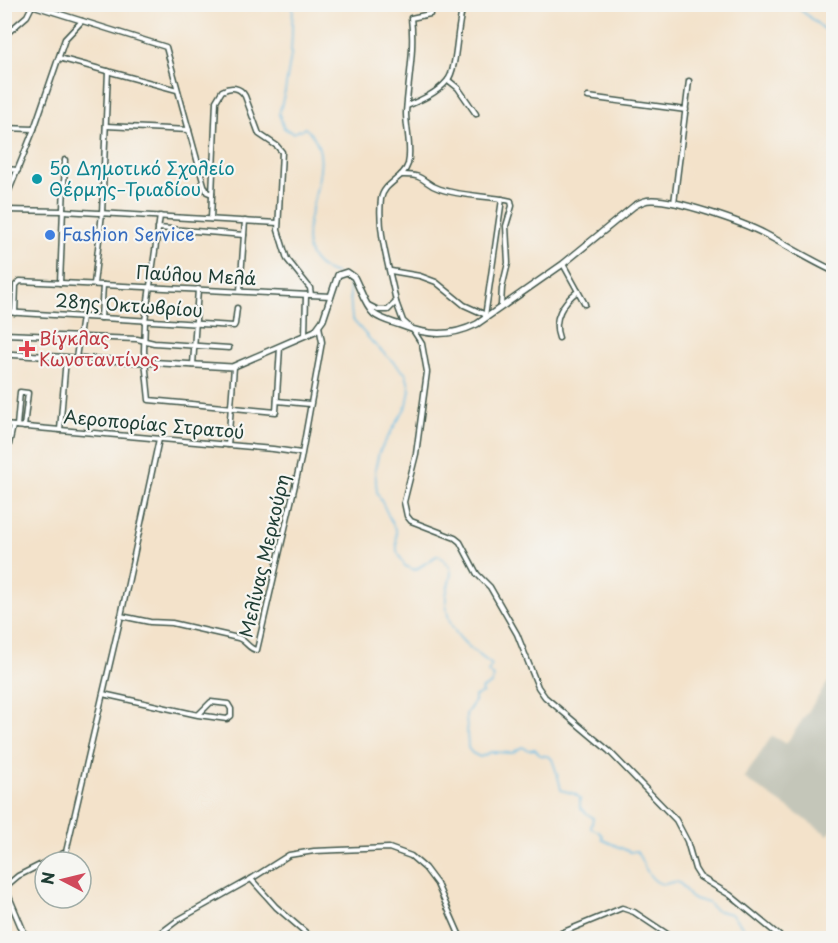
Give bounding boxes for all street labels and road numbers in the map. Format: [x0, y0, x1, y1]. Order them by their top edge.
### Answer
street label: Παύλου Μελά [135, 258, 257, 291]
street label: 28ης Οκτωβρίου [54, 286, 204, 323]
street label: Αεροπορίας Στρατού [63, 402, 246, 445]
street label: Μελίνας Μερκούρη [232, 471, 295, 640]

